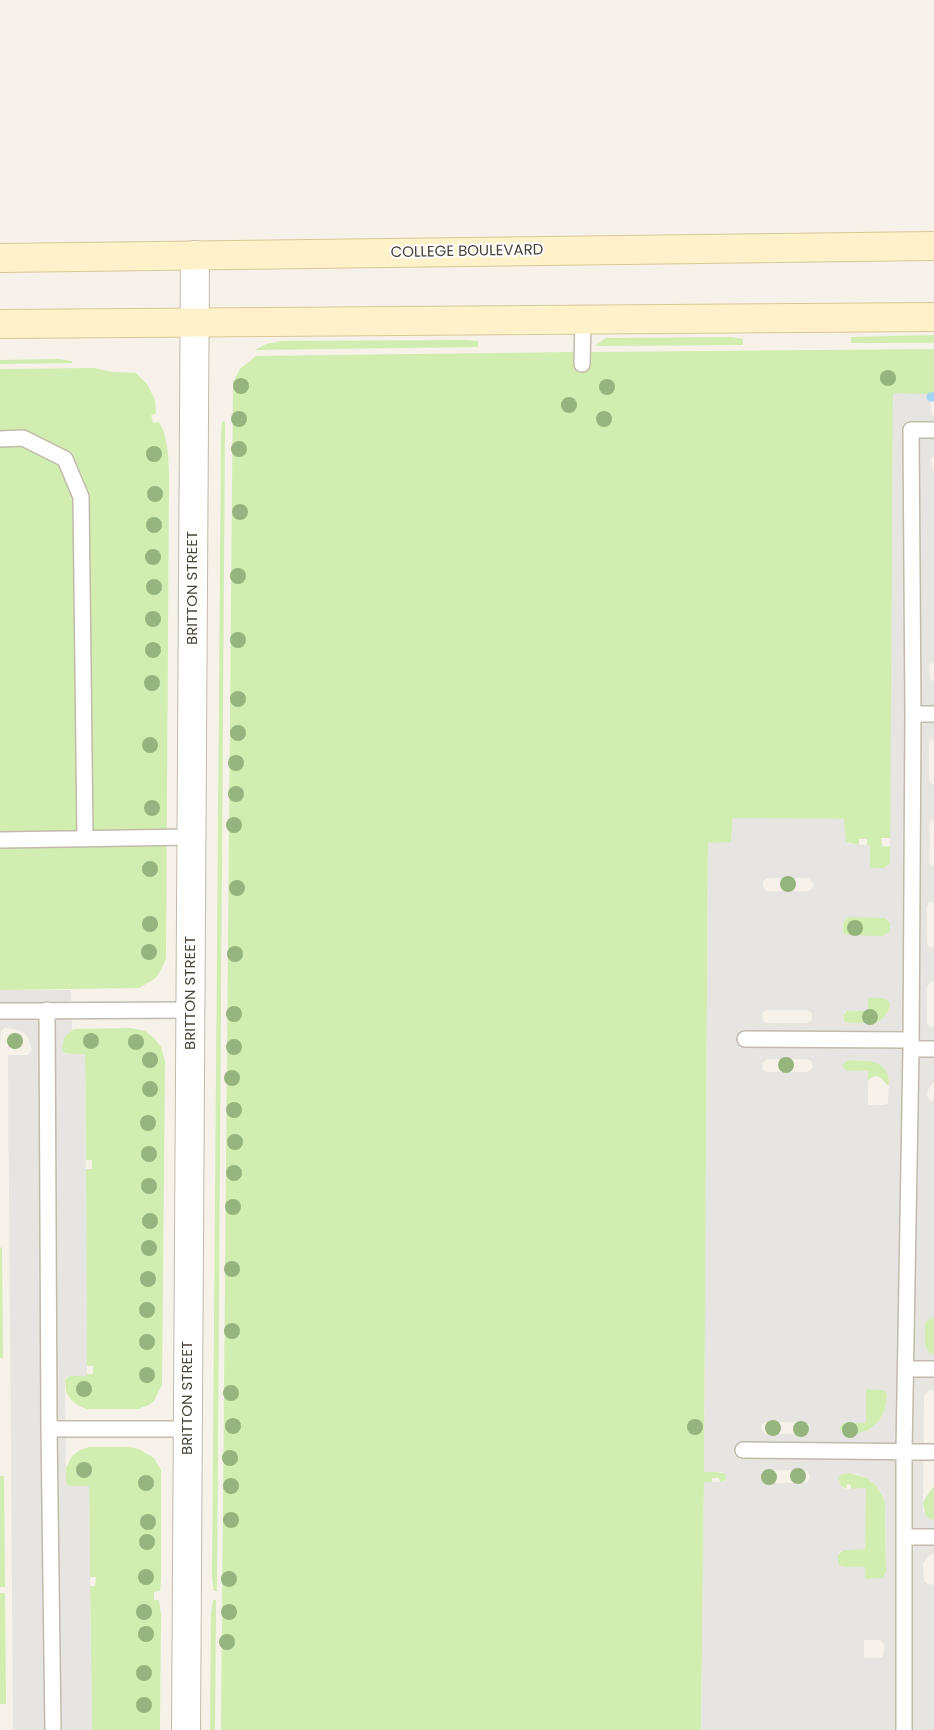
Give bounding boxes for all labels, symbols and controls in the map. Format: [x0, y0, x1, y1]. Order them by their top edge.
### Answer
street label: COLLEGE BOULEVARD [391, 242, 543, 262]
street label: BRITTON STREET [184, 531, 202, 645]
street label: BRITTON STREET [182, 936, 200, 1050]
street label: BRITTON STREET [179, 1341, 197, 1455]

